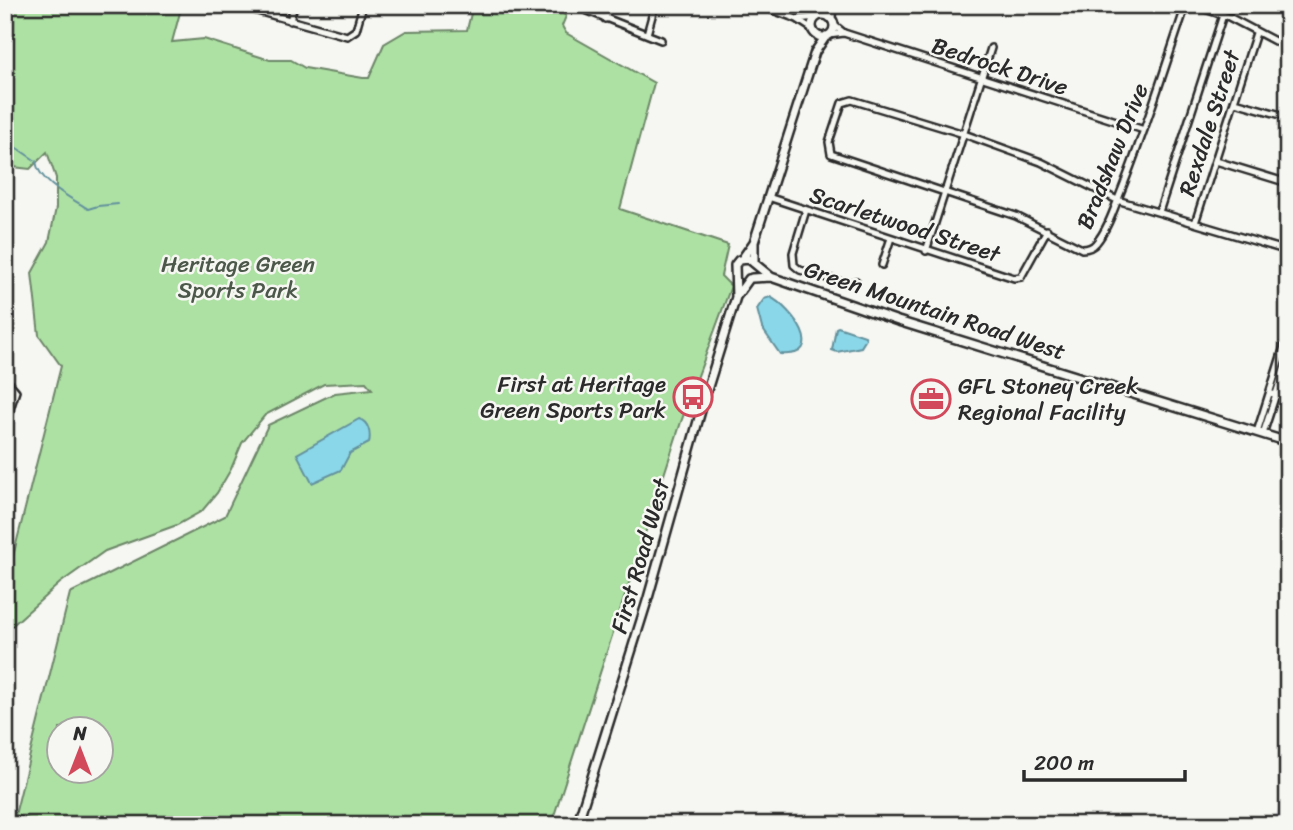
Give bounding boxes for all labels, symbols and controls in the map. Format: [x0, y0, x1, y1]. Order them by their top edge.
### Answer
street label: Bedrock Drive [926, 25, 1074, 108]
street label: Rexdale Street [1167, 43, 1253, 202]
street label: Bradshaw Drive [1065, 77, 1160, 236]
street label: Scarletwood Street [804, 174, 1007, 275]
park label: Heritage Green Sports Park [161, 244, 315, 311]
street label: Green Mountain Road West [799, 249, 1071, 372]
place label: First at Heritage Green Sports Park [480, 364, 666, 431]
place label: GFL Stoney Creek Regional Facility [958, 366, 1139, 433]
bus stop icon: First at Heritage Green Sports Park [672, 376, 714, 418]
office icon: GFL Stoney Creek Regional Facility [910, 378, 952, 420]
street label: First Road West [599, 472, 683, 638]
north arrow [46, 714, 116, 784]
text: N [72, 717, 87, 750]
scale bar [1024, 739, 1184, 783]
text: 200 m [1034, 744, 1094, 782]

